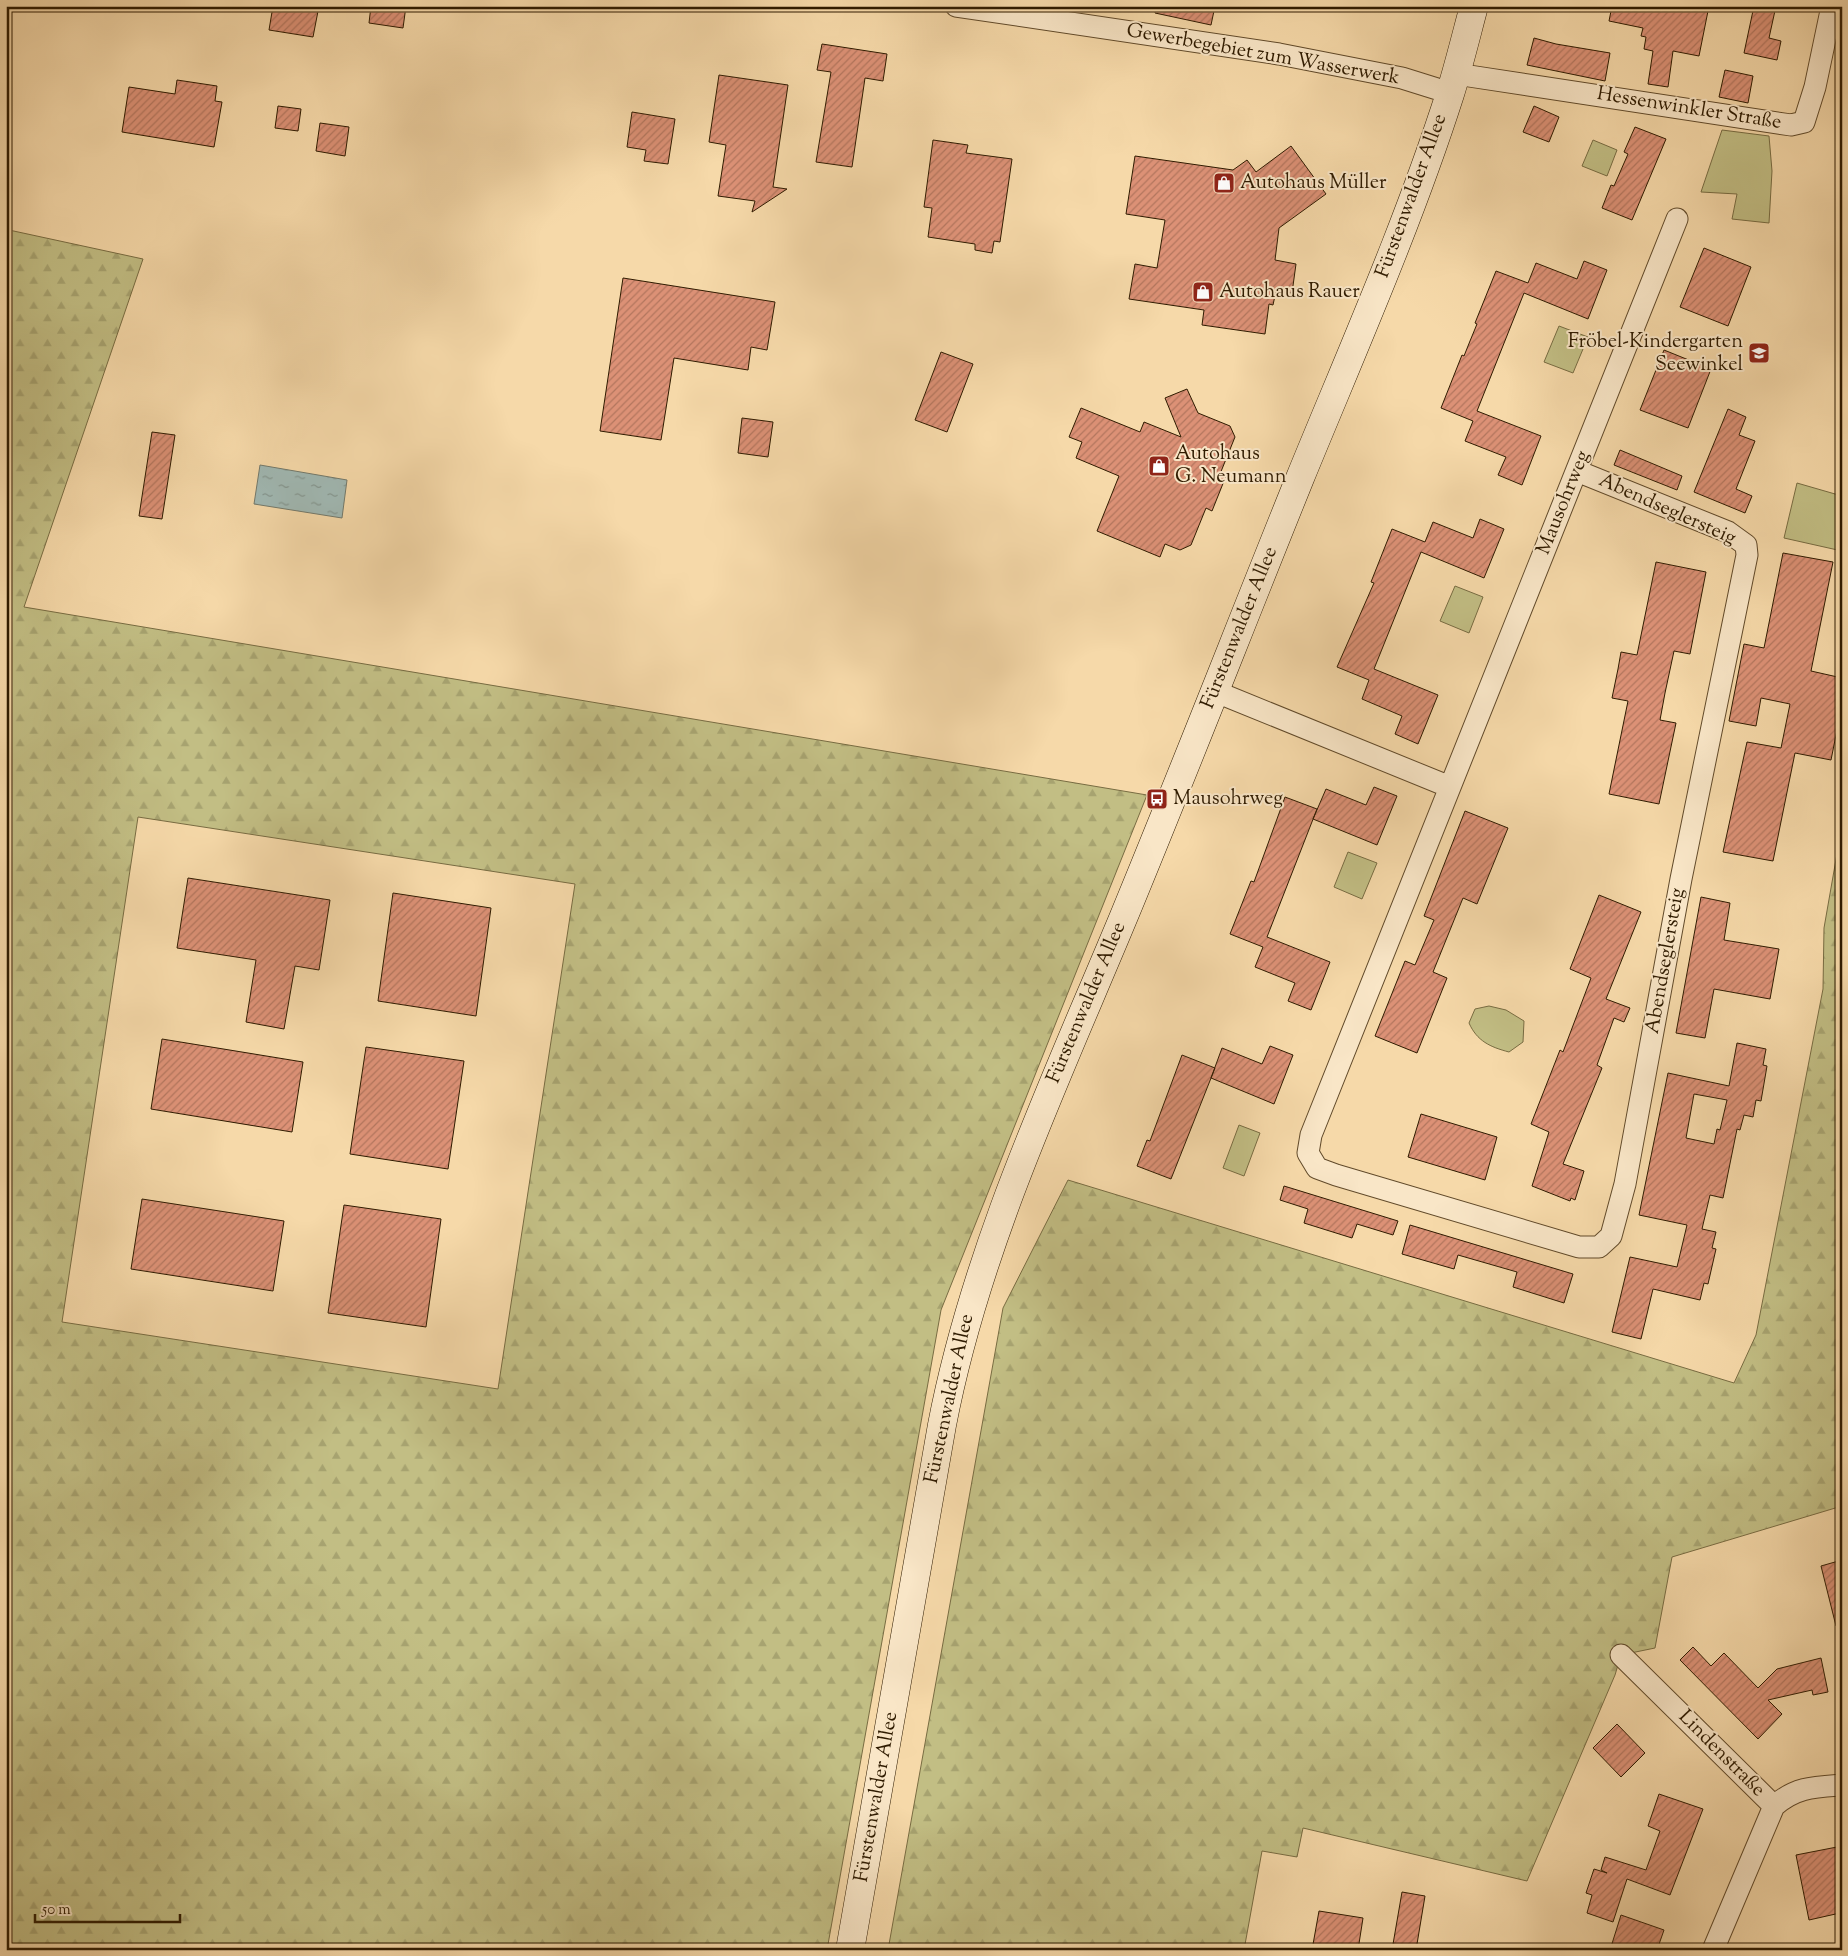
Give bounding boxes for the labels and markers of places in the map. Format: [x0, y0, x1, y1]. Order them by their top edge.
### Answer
place label: Autohaus Müller [1240, 169, 1387, 198]
shop icon: Autohaus Müller [1212, 171, 1236, 195]
place label: Autohaus Rauer [1219, 278, 1360, 307]
shop icon: Autohaus Rauer [1191, 280, 1215, 304]
place label: Fröbel-Kindergarten Seewinkel [1568, 328, 1743, 380]
school or university icon: Fröbel-Kindergarten Seewinkel [1747, 341, 1771, 365]
place label: Autohaus G. Neumann [1175, 440, 1287, 492]
shop icon: Autohaus G. Neumann [1147, 454, 1171, 478]
place label: Mausohrweg [1173, 785, 1283, 814]
bus stop icon: Mausohrweg [1145, 787, 1169, 811]

